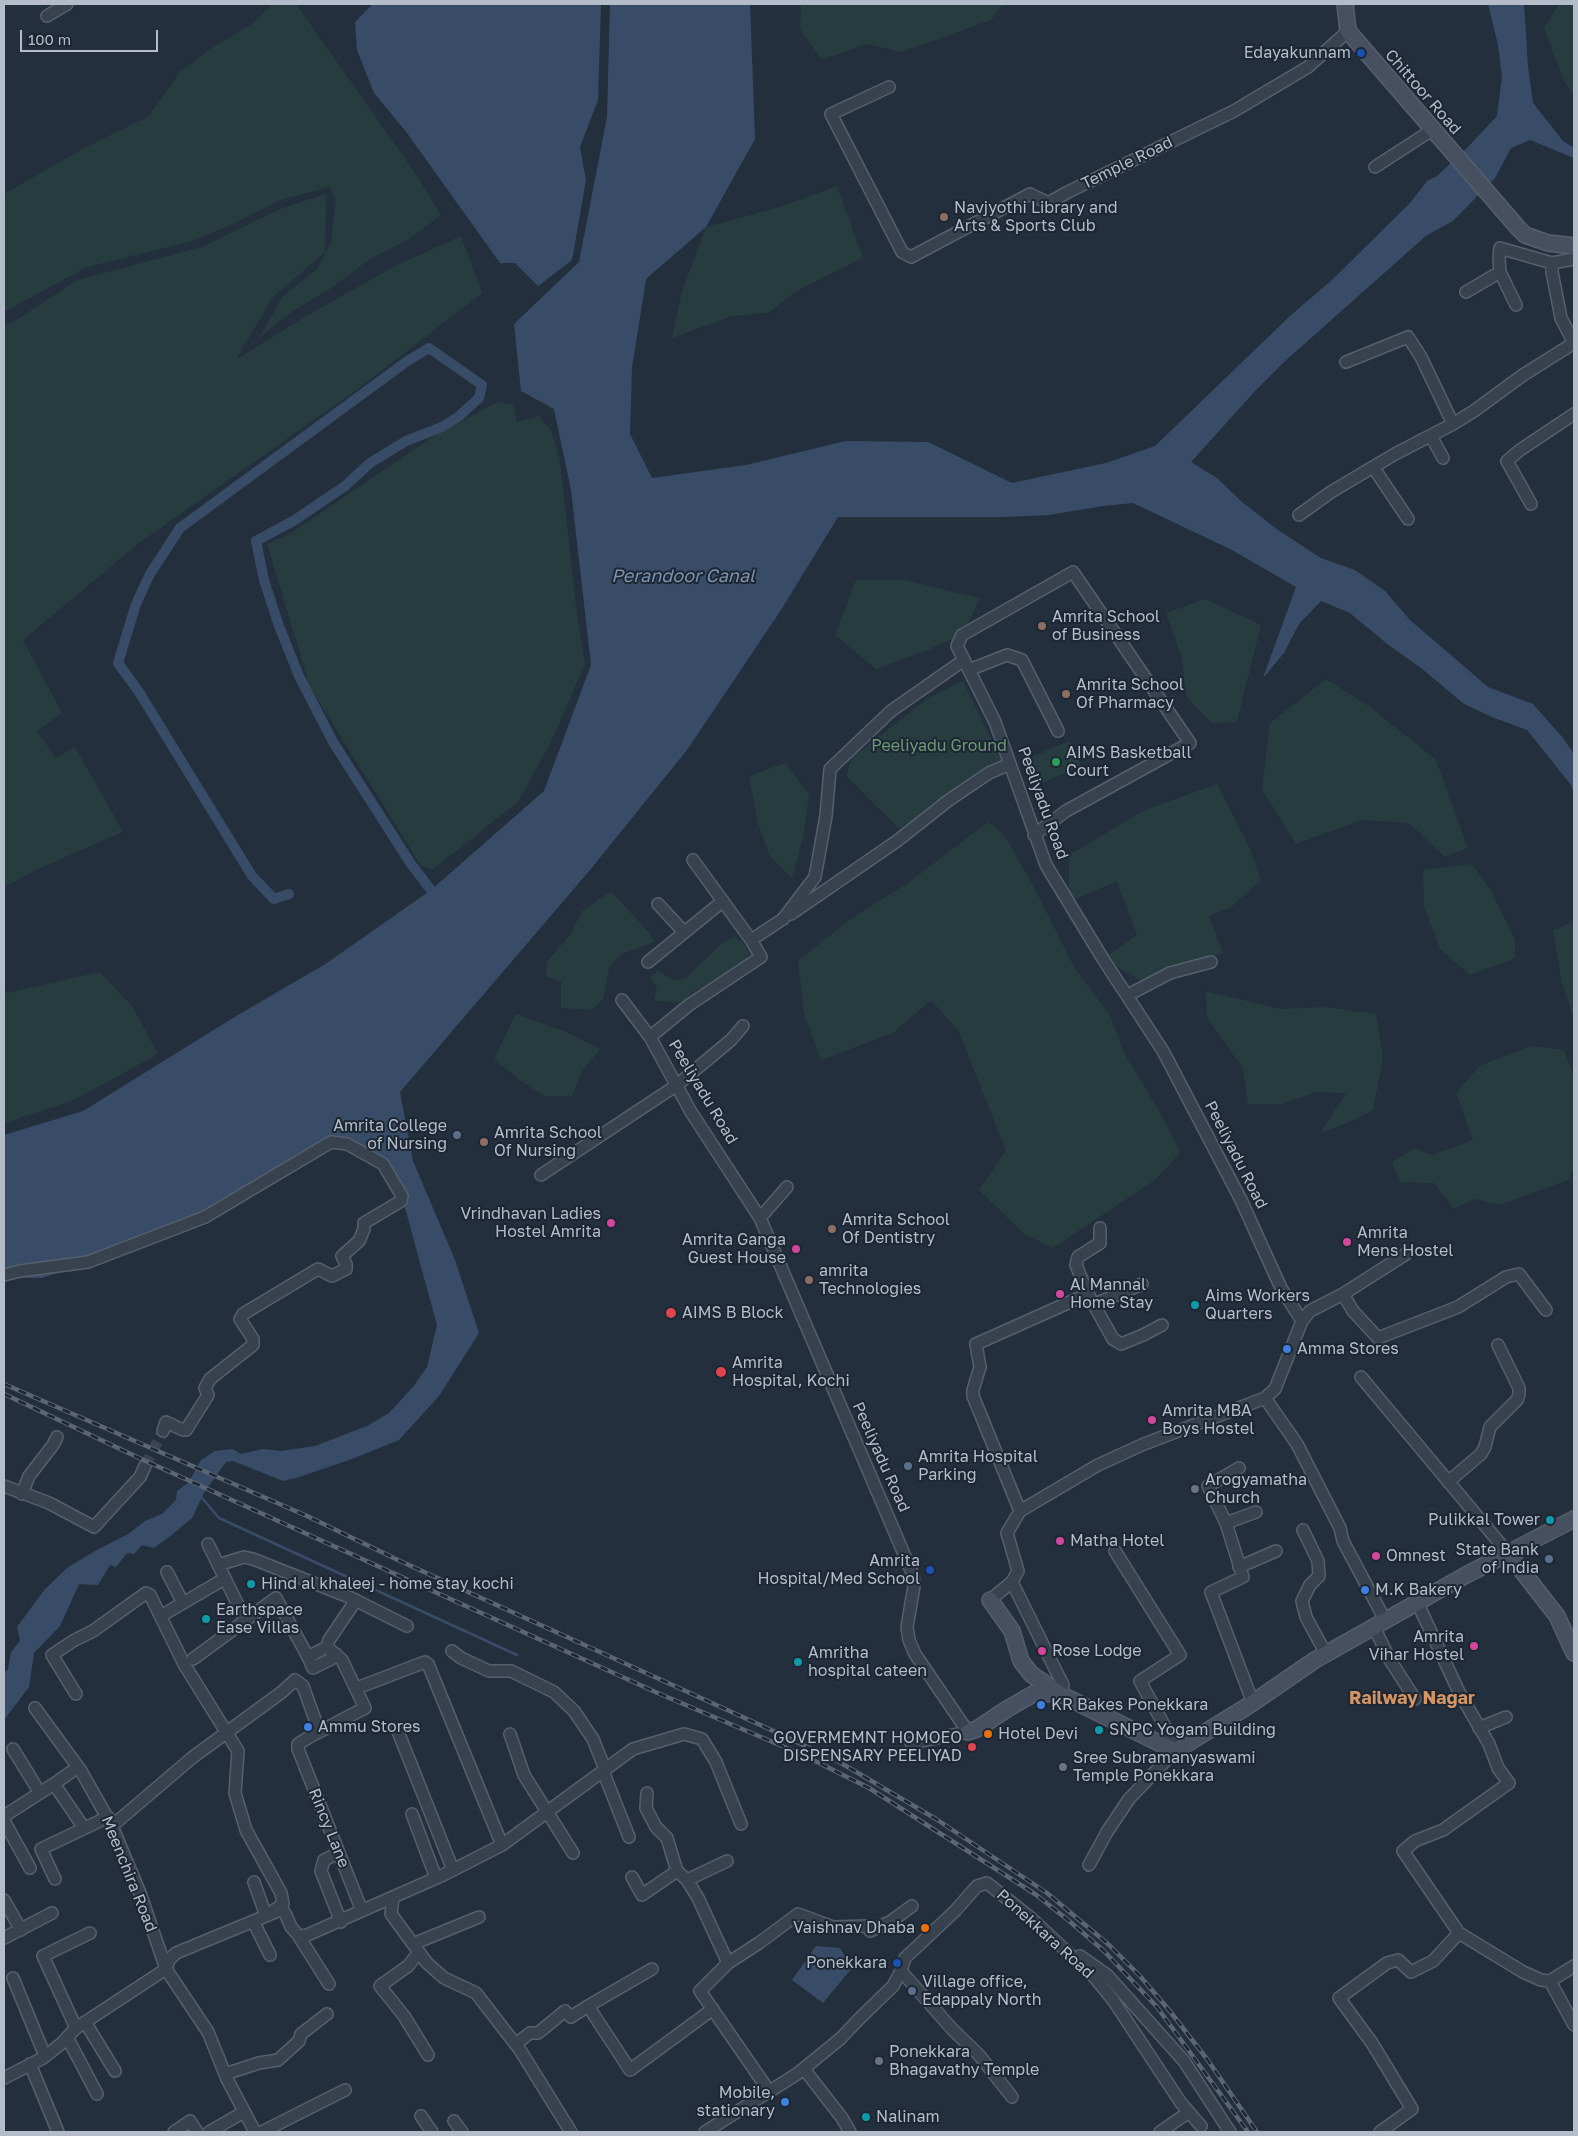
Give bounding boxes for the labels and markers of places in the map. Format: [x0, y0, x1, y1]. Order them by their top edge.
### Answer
place label: Edayakunnam [1244, 43, 1351, 63]
marker: Edayakunnam [1355, 47, 1367, 59]
place label: Navjyothi Library and Arts & Sports Club [954, 198, 1118, 236]
marker: Navjyothi Library and Arts & Sports Club [938, 211, 950, 223]
place label: Amrita School of Business [1052, 607, 1160, 645]
marker: Amrita School of Business [1036, 620, 1048, 632]
place label: Amrita School Of Pharmacy [1076, 675, 1184, 713]
marker: Amrita School Of Pharmacy [1060, 688, 1072, 700]
place label: AIMS Basketball Court [1066, 743, 1192, 781]
marker: AIMS Basketball Court [1050, 756, 1062, 768]
place label: Amrita College of Nursing [333, 1116, 447, 1154]
place label: Amrita School Of Nursing [494, 1123, 602, 1161]
marker: Amrita College of Nursing [451, 1129, 463, 1141]
marker: Amrita School Of Nursing [478, 1136, 490, 1148]
place label: Vrindhavan Ladies Hostel Amrita [461, 1204, 601, 1242]
place label: Amrita School Of Dentistry [842, 1210, 950, 1248]
marker: Vrindhavan Ladies Hostel Amrita [605, 1217, 617, 1229]
marker: Amrita School Of Dentistry [826, 1223, 838, 1235]
place label: Amrita Mens Hostel [1357, 1223, 1453, 1261]
place label: Amrita Ganga Guest House [682, 1230, 786, 1268]
marker: Amrita Mens Hostel [1341, 1236, 1353, 1248]
marker: Amrita Ganga Guest House [790, 1243, 802, 1255]
place label: amrita Technologies [819, 1261, 921, 1299]
marker: amrita Technologies [803, 1274, 815, 1286]
place label: Al Mannal Home Stay [1070, 1275, 1153, 1313]
place label: Aims Workers Quarters [1205, 1286, 1310, 1324]
marker: Al Mannal Home Stay [1054, 1288, 1066, 1300]
marker: Aims Workers Quarters [1189, 1299, 1201, 1311]
place label: AIMS B Block [682, 1303, 784, 1323]
marker: AIMS B Block [664, 1306, 678, 1320]
place label: Amma Stores [1297, 1339, 1399, 1359]
marker: Amma Stores [1281, 1343, 1293, 1355]
place label: Amrita Hospital, Kochi [732, 1353, 850, 1391]
marker: Amrita Hospital, Kochi [714, 1365, 728, 1379]
place label: Amrita MBA Boys Hostel [1162, 1401, 1254, 1439]
marker: Amrita MBA Boys Hostel [1146, 1414, 1158, 1426]
place label: Amrita Hospital Parking [918, 1447, 1038, 1485]
marker: Amrita Hospital Parking [902, 1460, 914, 1472]
place label: Arogyamatha Church [1205, 1470, 1307, 1508]
marker: Arogyamatha Church [1189, 1483, 1201, 1495]
place label: Pulikkal Tower [1428, 1510, 1540, 1530]
marker: Pulikkal Tower [1544, 1514, 1556, 1526]
place label: Matha Hotel [1070, 1531, 1164, 1551]
marker: Matha Hotel [1054, 1535, 1066, 1547]
place label: State Bank of India [1455, 1540, 1539, 1578]
place label: Omnest [1386, 1546, 1446, 1566]
marker: Omnest [1370, 1550, 1382, 1562]
place label: Amrita Hospital/Med School [757, 1551, 920, 1589]
marker: State Bank of India [1543, 1553, 1555, 1565]
marker: Amrita Hospital/Med School [924, 1564, 936, 1576]
place label: Hind al khaleej - home stay kochi [261, 1574, 514, 1594]
marker: Hind al khaleej - home stay kochi [245, 1578, 257, 1590]
place label: M.K Bakery [1375, 1580, 1462, 1600]
marker: M.K Bakery [1359, 1584, 1371, 1596]
place label: Earthspace Ease Villas [216, 1600, 303, 1638]
marker: Earthspace Ease Villas [200, 1613, 212, 1625]
place label: Amrita Vihar Hostel [1369, 1627, 1464, 1665]
marker: Amrita Vihar Hostel [1468, 1640, 1480, 1652]
place label: Rose Lodge [1052, 1641, 1142, 1661]
place label: Amritha hospital cateen [808, 1643, 927, 1681]
marker: Rose Lodge [1036, 1645, 1048, 1657]
marker: Amritha hospital cateen [792, 1656, 804, 1668]
place label: KR Bakes Ponekkara [1051, 1695, 1208, 1715]
marker: KR Bakes Ponekkara [1035, 1699, 1047, 1711]
place label: Ammu Stores [318, 1717, 420, 1737]
place label: SNPC Yogam Building [1109, 1720, 1276, 1740]
marker: Ammu Stores [302, 1721, 314, 1733]
place label: Hotel Devi [998, 1724, 1078, 1744]
marker: SNPC Yogam Building [1093, 1724, 1105, 1736]
place label: GOVERMEMNT HOMOEO DISPENSARY PEELIYAD [773, 1728, 962, 1766]
marker: Hotel Devi [982, 1728, 994, 1740]
marker: GOVERMEMNT HOMOEO DISPENSARY PEELIYAD [966, 1741, 978, 1753]
place label: Sree Subramanyaswami Temple Ponekkara [1073, 1748, 1256, 1786]
marker: Sree Subramanyaswami Temple Ponekkara [1057, 1761, 1069, 1773]
place label: Vaishnav Dhaba [793, 1918, 915, 1938]
marker: Vaishnav Dhaba [919, 1922, 931, 1934]
place label: Ponekkara [806, 1953, 887, 1973]
marker: Ponekkara [891, 1957, 903, 1969]
place label: Village office, Edappaly North [922, 1972, 1042, 2010]
marker: Village office, Edappaly North [906, 1985, 918, 1997]
place label: Ponekkara Bhagavathy Temple [889, 2042, 1039, 2080]
marker: Ponekkara Bhagavathy Temple [873, 2055, 885, 2067]
place label: Mobile, stationary [696, 2083, 775, 2121]
marker: Mobile, stationary [779, 2096, 791, 2108]
place label: Nalinam [876, 2107, 940, 2127]
marker: Nalinam [860, 2111, 872, 2123]

